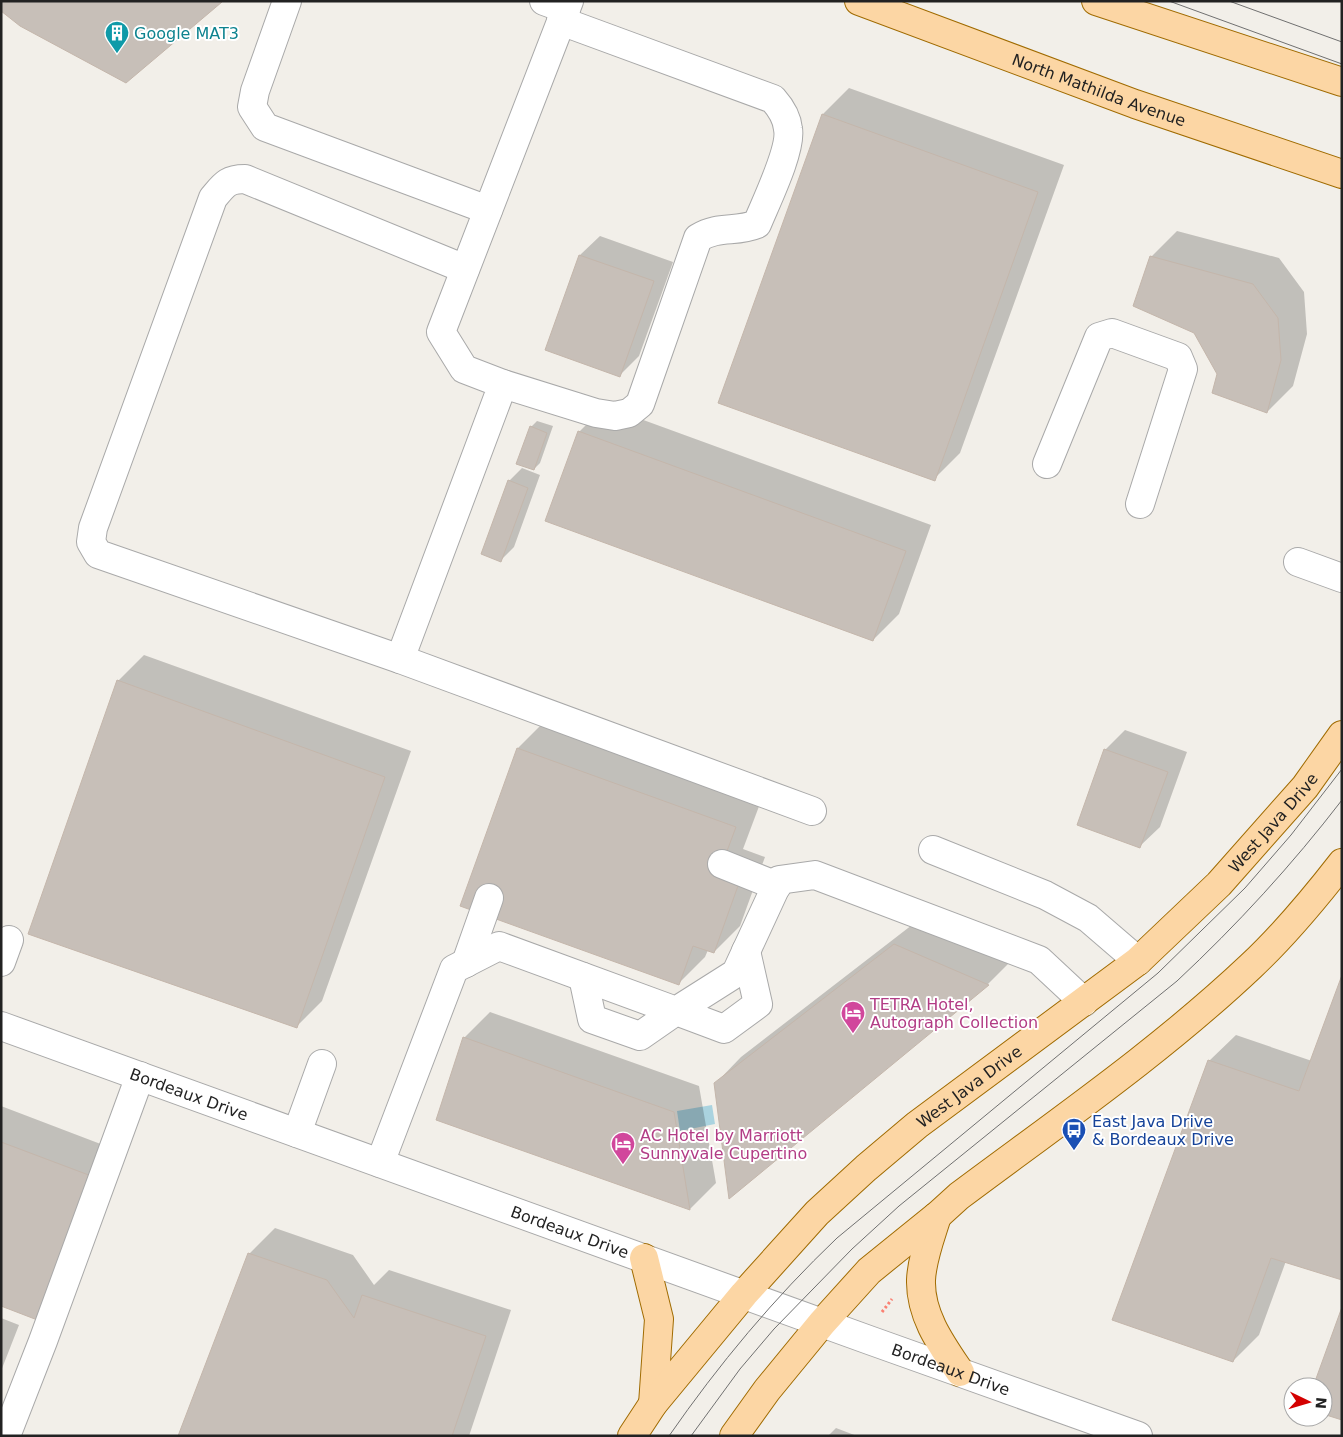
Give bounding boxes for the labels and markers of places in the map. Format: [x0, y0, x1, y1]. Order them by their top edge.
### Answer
building icon: Google MAT3 [104, 20, 130, 54]
place label: Google MAT3 [134, 24, 239, 43]
place label: TETRA Hotel, Autograph Collection [869, 995, 1038, 1032]
hotel icon: TETRA Hotel, Autograph Collection [840, 1000, 866, 1034]
place label: East Java Drive & Bordeaux Drive [1092, 1112, 1234, 1149]
bus stop icon: East Java Drive & Bordeaux Drive [1061, 1117, 1087, 1151]
place label: AC Hotel by Marriott Sunnyvale Cupertino [640, 1126, 807, 1163]
hotel icon: AC Hotel by Marriott Sunnyvale Cupertino [610, 1131, 636, 1165]

